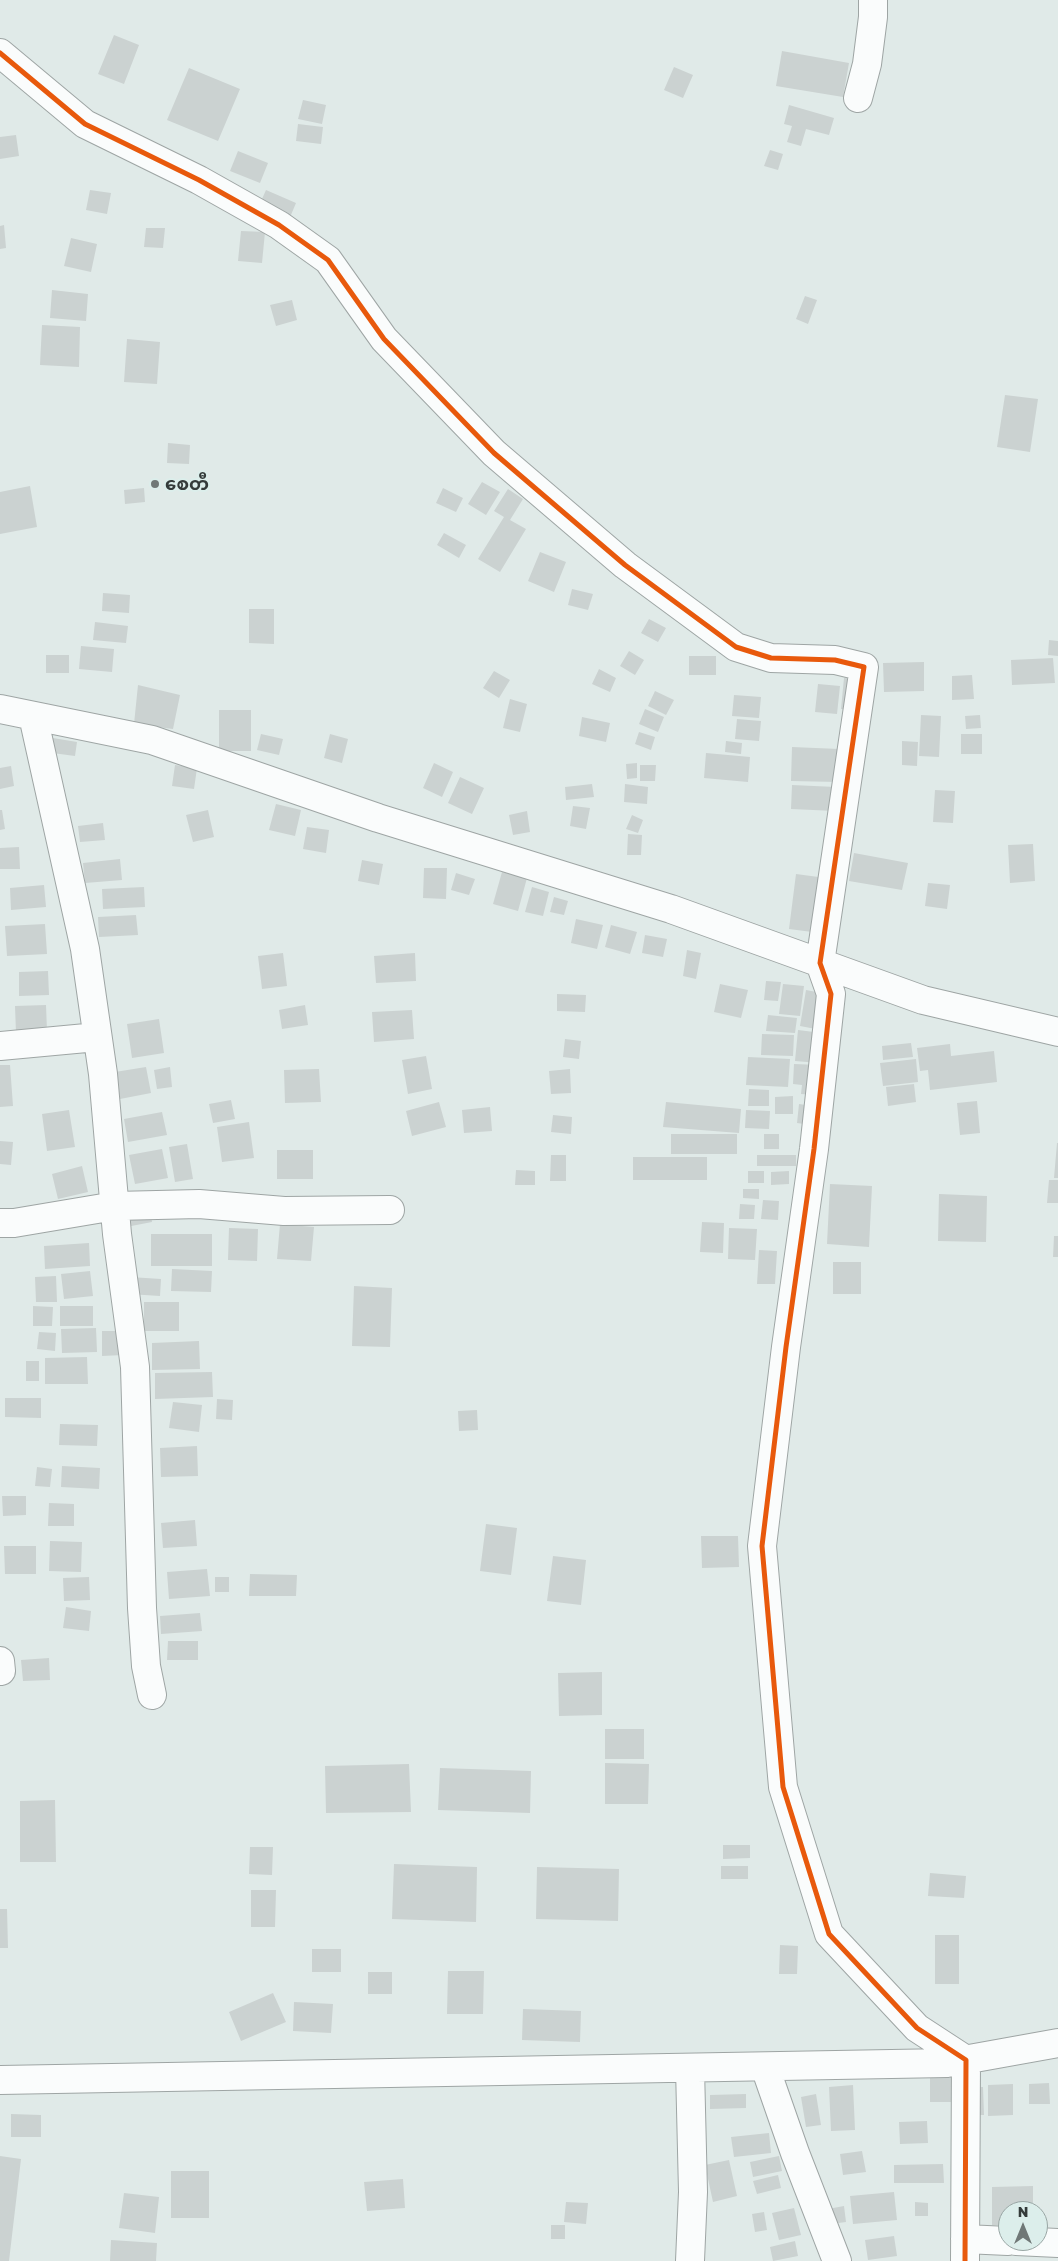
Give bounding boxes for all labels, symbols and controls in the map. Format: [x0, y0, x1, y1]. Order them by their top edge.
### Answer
place label: စေတီ [165, 473, 209, 495]
marker: စေတီ [149, 478, 161, 490]
north arrow [998, 2201, 1048, 2251]
text: N [1018, 2203, 1028, 2220]

